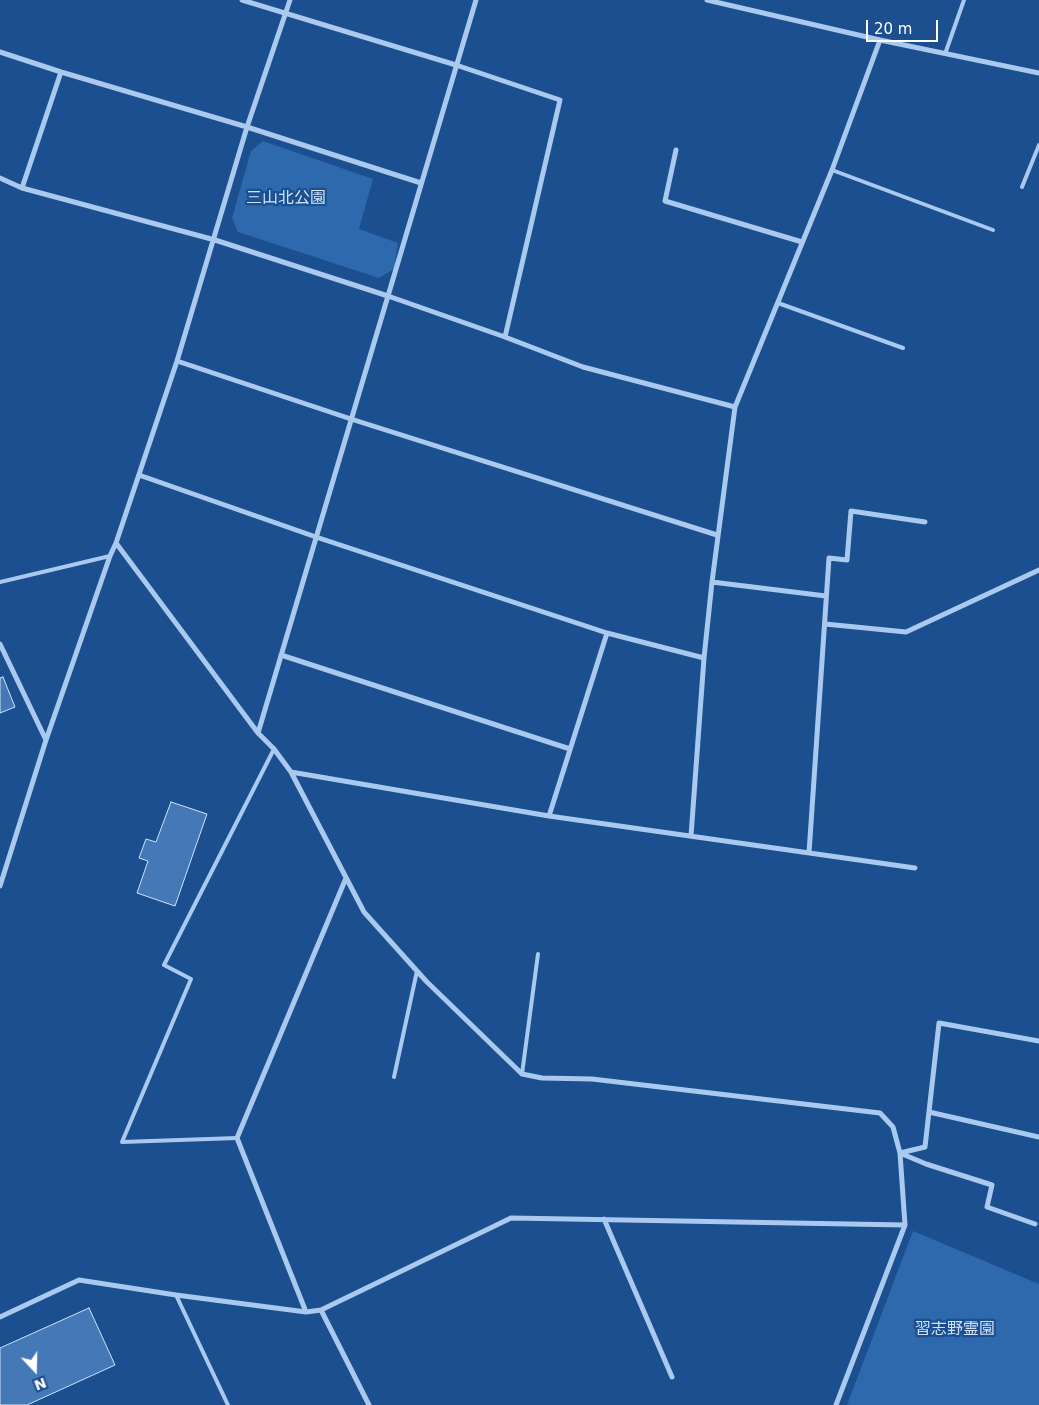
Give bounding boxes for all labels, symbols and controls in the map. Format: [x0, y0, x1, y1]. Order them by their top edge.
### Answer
scale bar [869, 10, 942, 42]
text: 20 m [874, 20, 912, 38]
park label: 三山北公園 [246, 189, 326, 209]
park label: 習志野霊園 [915, 1320, 995, 1340]
north arrow [10, 1345, 60, 1395]
text: N [32, 1374, 49, 1394]

